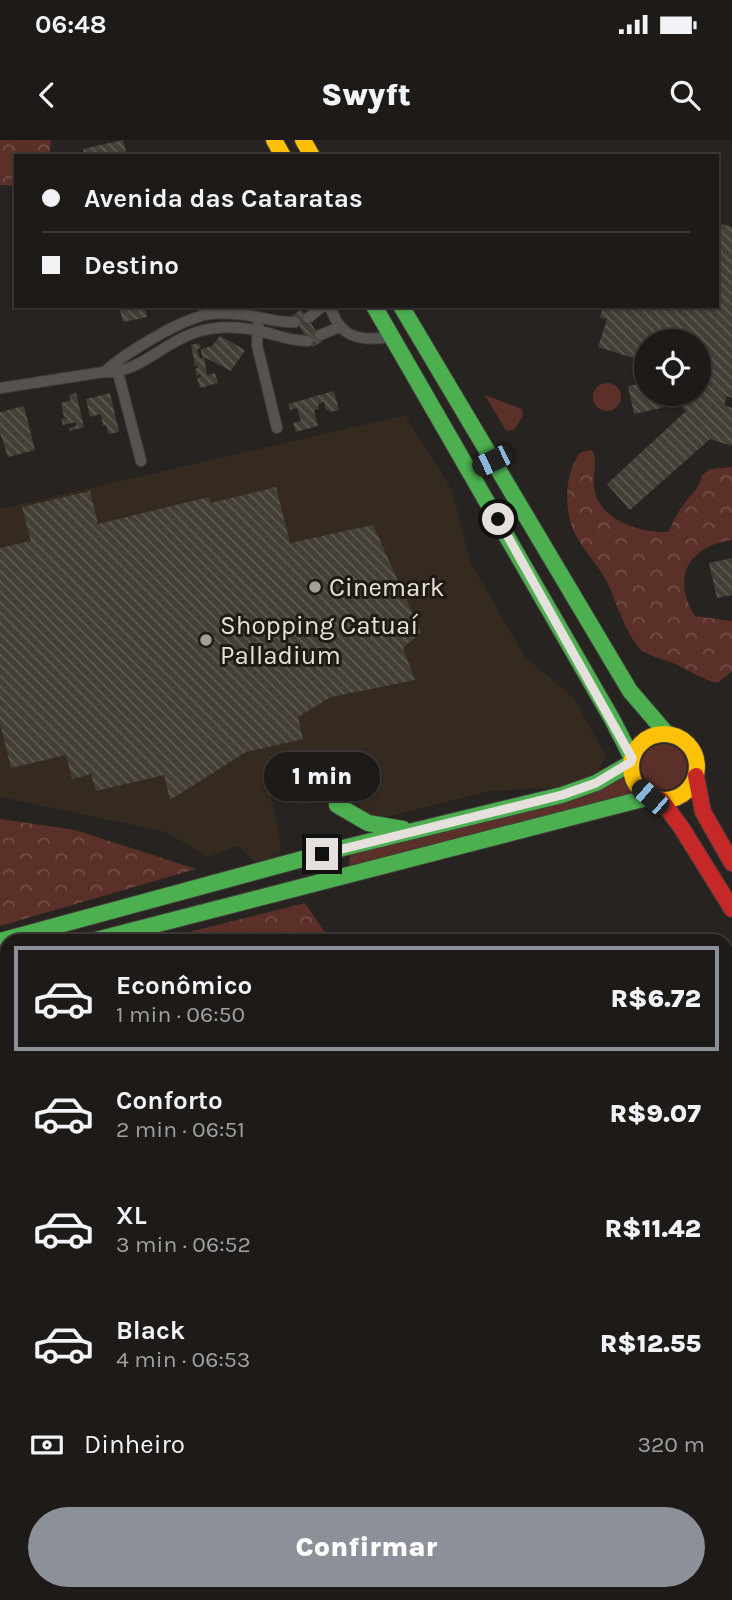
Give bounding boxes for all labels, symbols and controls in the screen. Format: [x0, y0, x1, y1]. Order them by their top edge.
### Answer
text: 06:48 [35, 9, 107, 40]
icon: back [28, 76, 66, 114]
text: Swyft [321, 76, 411, 113]
icon: search [666, 76, 704, 114]
text: Avenida das Cataratas [84, 183, 363, 214]
text: Destino [84, 250, 179, 281]
map controls [634, 329, 711, 406]
button: locate [634, 329, 711, 406]
car [469, 442, 516, 480]
route start [482, 503, 514, 535]
place label: Cinemark [329, 572, 444, 603]
marker: Cinemark [307, 579, 323, 595]
place label: Shopping Catuaí Palladium [220, 610, 418, 671]
marker: Shopping Catuaí Palladium [198, 632, 214, 648]
callout: 1 min [264, 752, 380, 802]
text: 1 min [292, 763, 352, 790]
car [628, 775, 673, 819]
route end [306, 838, 338, 870]
icon: car [32, 967, 95, 1030]
text: Econômico [116, 970, 252, 1001]
text: R$6.72 [610, 983, 701, 1014]
text: 1 min · 06:50 [116, 1001, 245, 1028]
icon: car [32, 1082, 95, 1145]
text: Conforto [116, 1085, 223, 1116]
text: R$9.07 [609, 1098, 701, 1129]
text: 2 min · 06:51 [116, 1116, 245, 1143]
icon: car [32, 1197, 95, 1260]
text: XL [116, 1200, 147, 1231]
text: R$11.42 [604, 1213, 701, 1244]
text: 3 min · 06:52 [116, 1231, 251, 1258]
icon: car [32, 1312, 95, 1375]
text: Black [116, 1315, 185, 1346]
text: R$12.55 [600, 1328, 701, 1359]
text: 4 min · 06:53 [116, 1346, 250, 1373]
icon: cash [28, 1426, 66, 1464]
text: Dinheiro [84, 1429, 185, 1460]
text: 320 m [637, 1431, 705, 1458]
button: Confirmar [28, 1507, 705, 1587]

